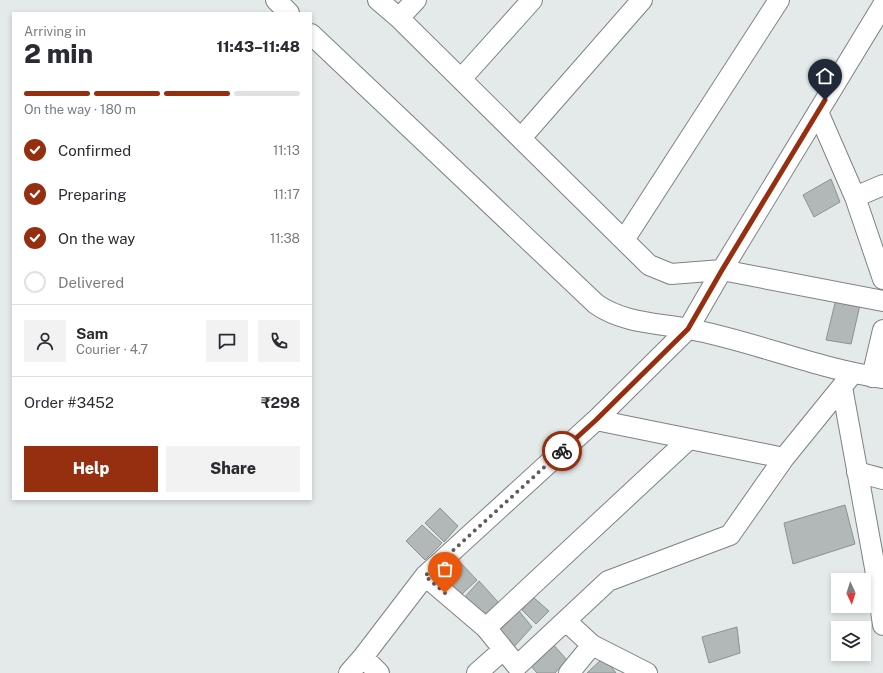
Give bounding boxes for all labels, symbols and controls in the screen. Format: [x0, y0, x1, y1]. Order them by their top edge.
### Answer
text: Arriving in [24, 24, 86, 39]
text: 2 min [24, 38, 93, 69]
text: 11:43–11:48 [216, 38, 300, 55]
pin [808, 59, 842, 100]
icon: home [814, 65, 836, 87]
text: On the way · 180 m [24, 102, 136, 117]
icon: check [24, 139, 46, 161]
text: Confirmed [58, 142, 131, 159]
text: 11:13 [273, 143, 300, 158]
icon: check [24, 183, 46, 205]
text: Preparing [58, 186, 127, 203]
text: 11:17 [273, 187, 300, 202]
icon: check [24, 227, 46, 249]
text: On the way [58, 230, 135, 247]
text: 11:38 [270, 231, 300, 246]
text: Delivered [58, 274, 124, 291]
button: person [24, 320, 66, 362]
button: chat [206, 320, 248, 362]
button: phone [258, 320, 300, 362]
text: Sam [76, 325, 108, 342]
text: Courier · 4.7 [76, 342, 148, 357]
text: Order #3452 [24, 394, 114, 411]
text: ₹298 [261, 394, 300, 411]
courier [542, 431, 582, 471]
icon: bike [551, 440, 573, 462]
button: Help [24, 446, 158, 492]
button: Share [166, 446, 300, 492]
pin [428, 552, 462, 593]
icon: bag [434, 558, 456, 580]
north arrow [831, 573, 871, 613]
map controls [831, 573, 871, 661]
button: layers [831, 621, 871, 661]

